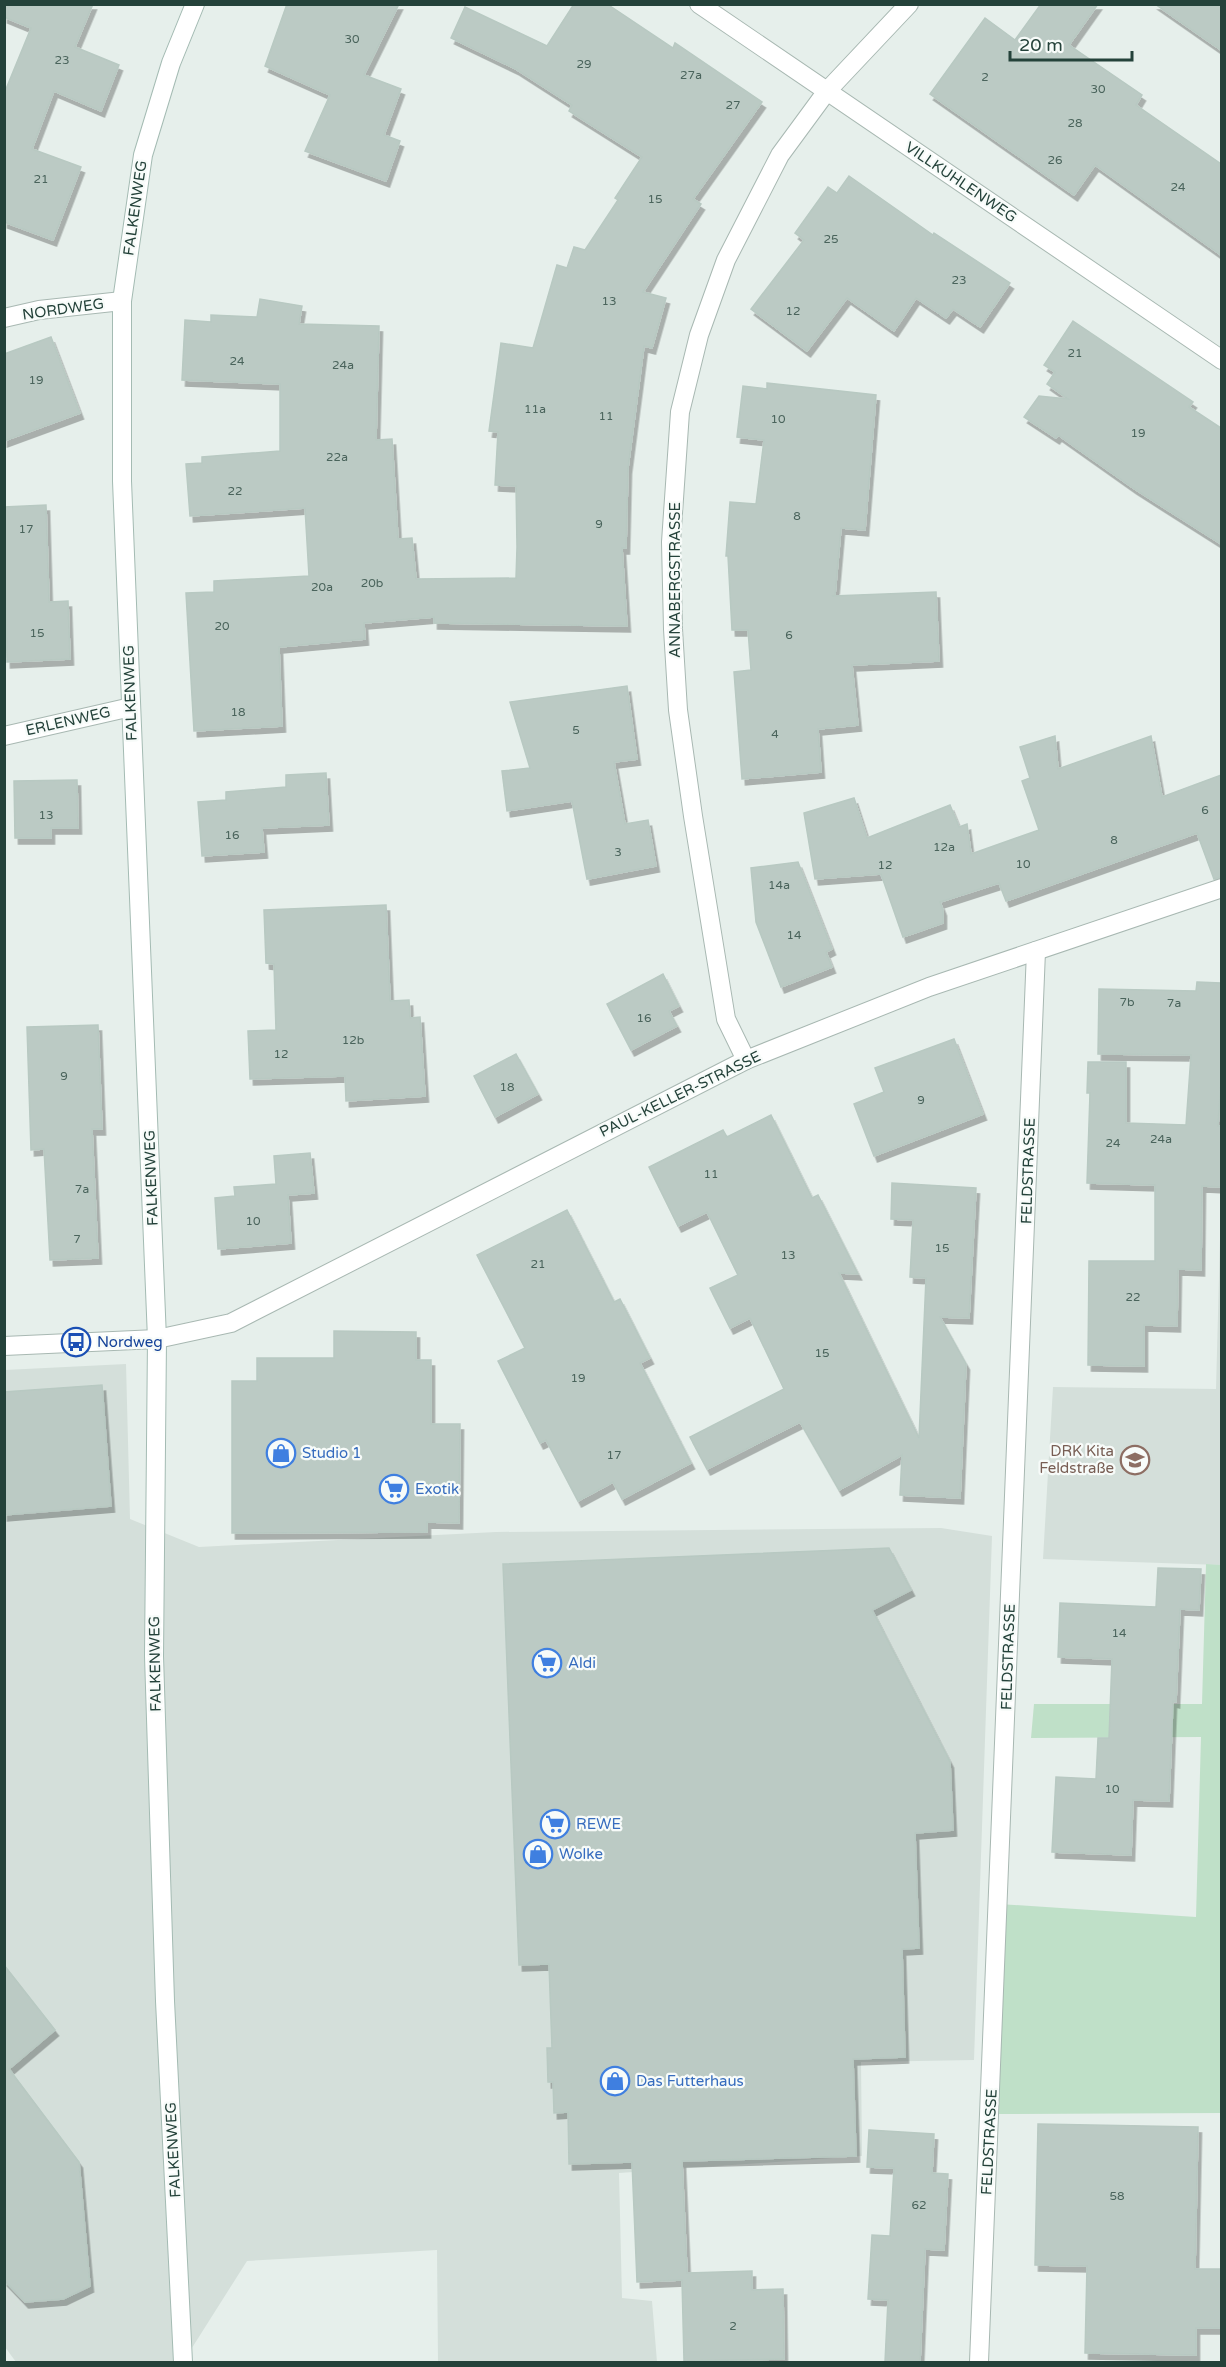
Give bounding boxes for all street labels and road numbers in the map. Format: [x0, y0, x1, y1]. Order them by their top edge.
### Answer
street label: VILLKUHLENWEG [902, 138, 1020, 226]
street label: FALKENWEG [119, 159, 151, 257]
street label: NORDWEG [21, 294, 105, 324]
street label: ANNABERGSTRASSE [666, 502, 684, 658]
street label: FALKENWEG [119, 645, 141, 741]
street label: ERLENWEG [24, 703, 112, 739]
street label: PAUL-KELLER-STRASSE [596, 1047, 764, 1141]
street label: FELDSTRASSE [1017, 1118, 1039, 1224]
street label: FALKENWEG [140, 1130, 162, 1226]
street label: FELDSTRASSE [997, 1604, 1019, 1710]
street label: FALKENWEG [145, 1616, 165, 1712]
street label: FELDSTRASSE [977, 2088, 1001, 2196]
street label: FALKENWEG [162, 2102, 184, 2198]

